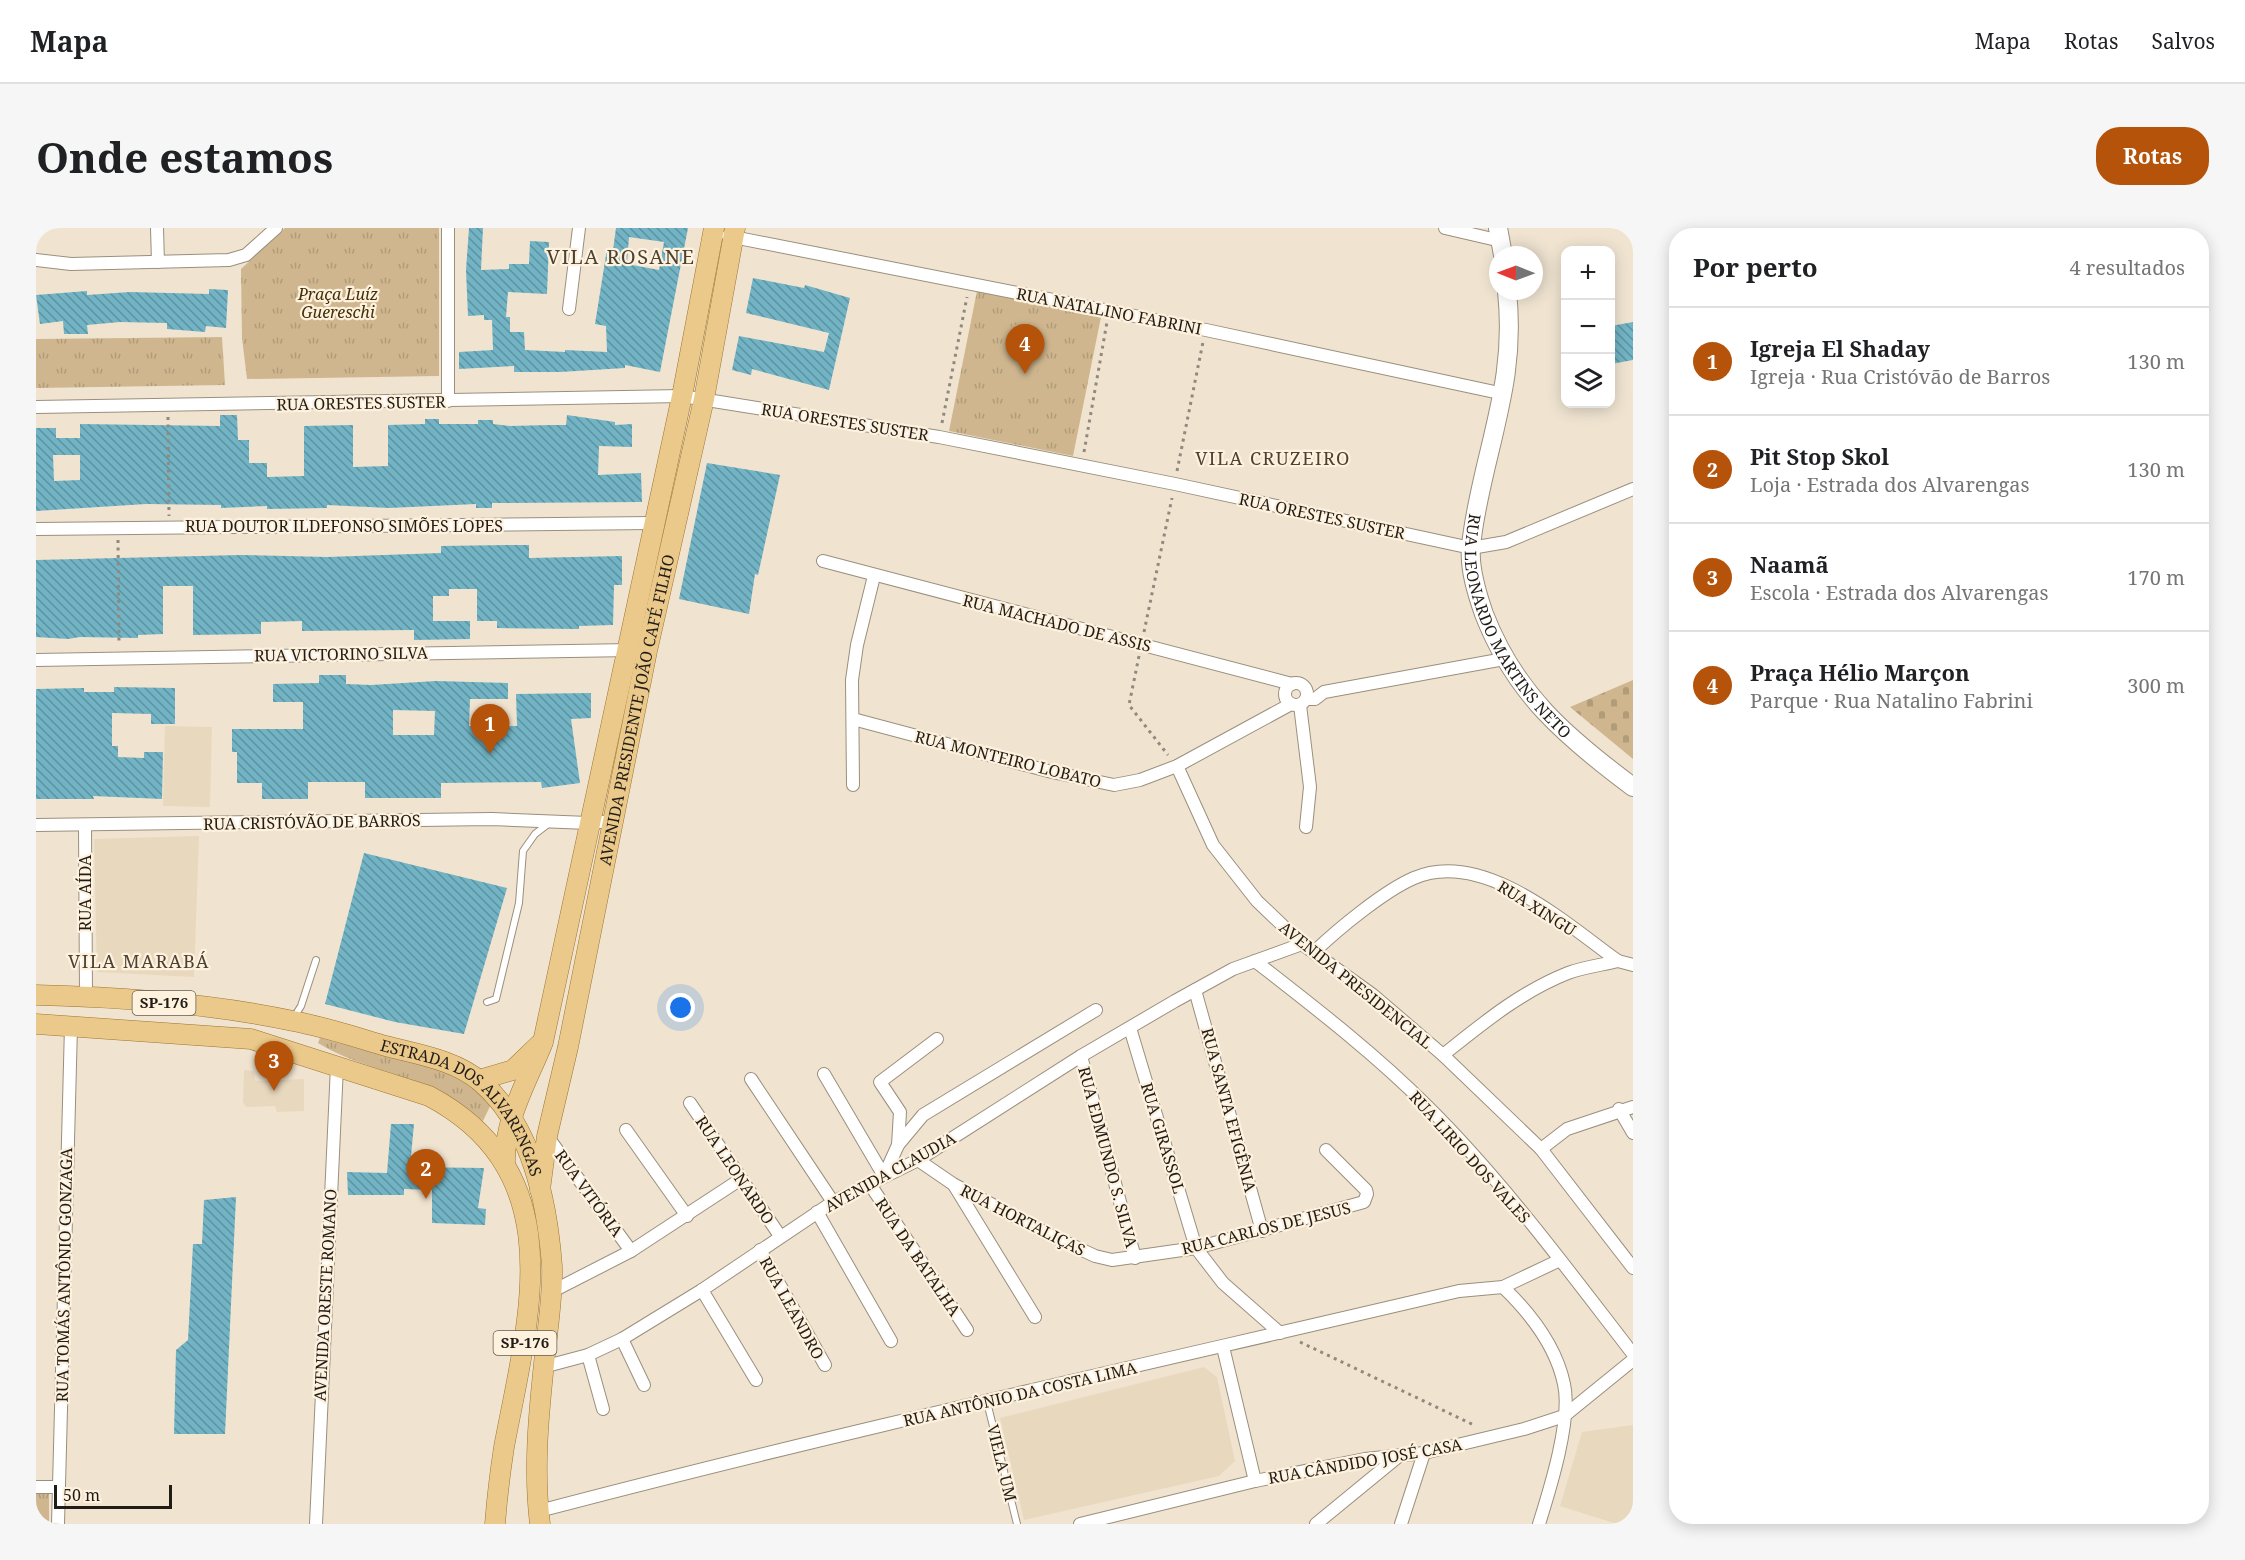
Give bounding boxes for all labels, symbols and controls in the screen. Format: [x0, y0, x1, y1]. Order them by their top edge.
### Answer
text: Mapa [30, 22, 108, 60]
text: Mapa [1975, 27, 2031, 55]
text: Rotas [2064, 27, 2118, 55]
text: Salvos [2151, 27, 2215, 55]
button: Rotas [2096, 127, 2209, 185]
text: Onde estamos [36, 128, 333, 185]
district label: VILA ROSANE [547, 243, 695, 270]
north arrow [1489, 246, 1543, 300]
map controls [1561, 246, 1615, 408]
button: + [1561, 246, 1615, 300]
text: Por perto [1693, 249, 1818, 285]
text: 4 resultados [2069, 254, 2185, 281]
street label: RUA NATALINO FABRINI [1015, 282, 1204, 340]
park label: Praça Luíz Guereschi [297, 283, 378, 323]
button: − [1561, 300, 1615, 354]
pin: 4 [1006, 324, 1044, 374]
text: Igreja El Shaday [1750, 333, 1930, 363]
text: 1 [1707, 348, 1718, 375]
text: 130 m [2127, 348, 2185, 375]
button: layers [1561, 354, 1615, 408]
text: Igreja · Rua Cristóvão de Barros [1750, 363, 2050, 390]
street label: RUA ORESTES SUSTER [276, 391, 446, 415]
street label: RUA ORESTES SUSTER [760, 398, 931, 446]
text: Pit Stop Skol [1750, 441, 1889, 471]
district label: VILA CRUZEIRO [1195, 446, 1351, 470]
text: 2 [1707, 456, 1718, 483]
text: 130 m [2127, 456, 2185, 483]
text: Loja · Estrada dos Alvarengas [1750, 471, 2029, 498]
street label: RUA ORESTES SUSTER [1237, 488, 1407, 544]
street label: RUA LEONARDO MARTINS NETO [1460, 512, 1576, 743]
street label: RUA DOUTOR ILDEFONSO SIMÕES LOPES [185, 515, 503, 537]
text: Naamã [1750, 549, 1829, 579]
street label: AVENIDA PRESIDENTE JOÃO CAFÉ FILHO [594, 552, 680, 867]
text: 3 [1707, 564, 1718, 591]
text: 170 m [2127, 564, 2185, 591]
text: Escola · Estrada dos Alvarengas [1750, 579, 2049, 606]
street label: RUA MACHADO DE ASSIS [961, 589, 1153, 657]
street label: RUA VICTORINO SILVA [254, 641, 429, 667]
text: Praça Hélio Marçon [1750, 657, 1970, 687]
text: 4 [1707, 672, 1718, 699]
text: 300 m [2127, 672, 2185, 699]
text: Parque · Rua Natalino Fabrini [1750, 687, 2033, 714]
pin: 1 [470, 704, 510, 754]
street label: RUA MONTEIRO LOBATO [912, 725, 1104, 793]
street label: RUA CRISTÓVÃO DE BARROS [203, 809, 421, 835]
street label: RUA AÍDA [74, 854, 96, 931]
street label: RUA XINGU [1494, 875, 1581, 941]
street label: AVENIDA PRESIDENCIAL [1275, 916, 1437, 1054]
district label: VILA MARABÁ [68, 949, 210, 973]
road number: SP-176 [132, 991, 196, 1015]
your location [666, 993, 695, 1022]
street label: RUA SANTA EFIGÊNIA [1196, 1025, 1262, 1195]
street label: ESTRADA DOS ALVARENGAS [378, 1034, 547, 1179]
pin: 3 [254, 1042, 294, 1091]
street label: RUA EDMUNDO S. SILVA [1073, 1064, 1143, 1251]
street label: RUA GIRASSOL [1136, 1080, 1190, 1196]
street label: RUA LIRIO DOS VALES [1405, 1086, 1535, 1228]
street label: RUA LEONARDO [691, 1112, 779, 1228]
street label: AVENIDA CLAUDIA [821, 1126, 960, 1217]
street label: RUA VITÓRIA [550, 1145, 628, 1242]
street label: RUA TOMÁS ANTÔNIO GONZAGA [51, 1147, 77, 1403]
pin: 2 [406, 1150, 446, 1199]
street label: RUA HORTALIÇAS [957, 1179, 1089, 1261]
street label: AVENIDA ORESTE ROMANO [308, 1188, 342, 1402]
street label: RUA DA BATALHA [870, 1194, 966, 1321]
street label: RUA CARLOS DE JESUS [1179, 1196, 1353, 1260]
street label: RUA LEANDRO [755, 1253, 829, 1363]
road number: SP-176 [494, 1331, 556, 1355]
street label: RUA ANTÔNIO DA COSTA LIMA [901, 1356, 1140, 1432]
street label: VIELA UM [982, 1422, 1022, 1504]
street label: RUA CÂNDIDO JOSÉ CASA [1266, 1433, 1464, 1489]
scale bar [54, 1482, 172, 1510]
text: 50 m [63, 1484, 100, 1506]

